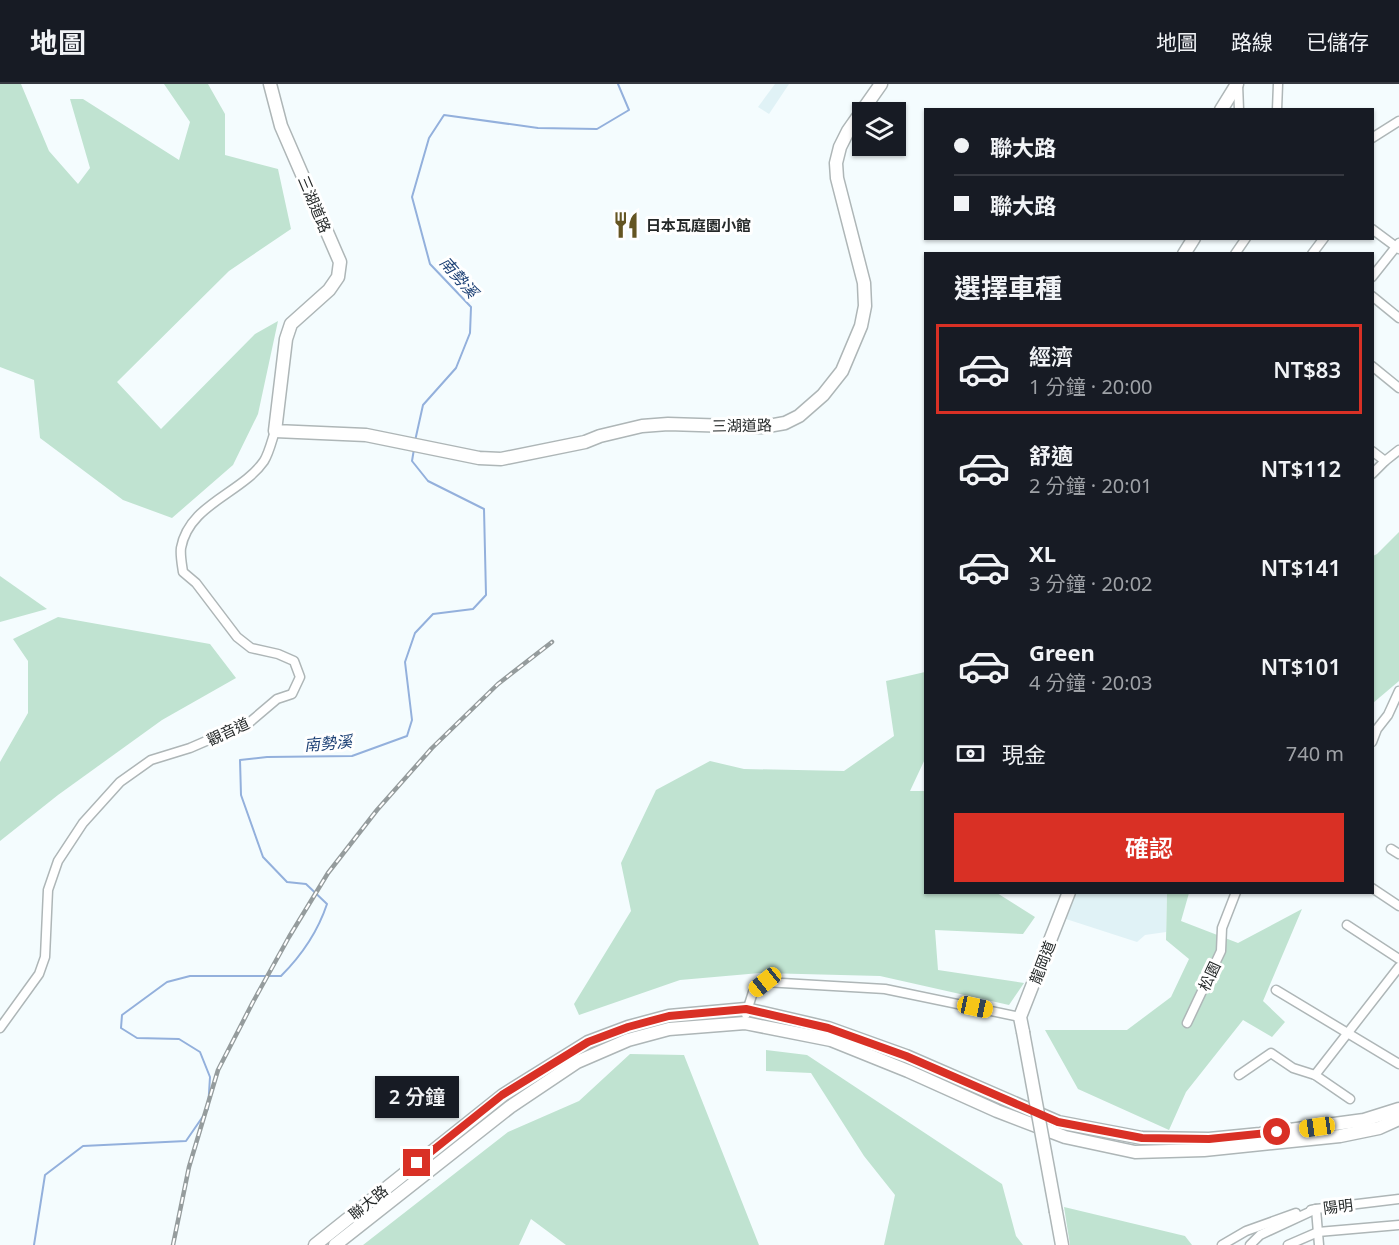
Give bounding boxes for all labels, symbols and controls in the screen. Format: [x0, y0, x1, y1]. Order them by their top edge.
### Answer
text: 地圖 [30, 23, 86, 61]
text: 地圖 [1156, 28, 1198, 56]
text: 路線 [1231, 28, 1273, 56]
text: 已儲存 [1306, 28, 1369, 56]
map controls [852, 102, 906, 156]
button: layers [852, 102, 906, 156]
text: 聯大路 [990, 132, 1056, 162]
street label: 三湖道路 [294, 172, 336, 236]
text: 聯大路 [990, 190, 1056, 220]
restaurant icon: 日本瓦庭園小館 [611, 210, 641, 240]
place label: 日本瓦庭園小館 [646, 215, 751, 235]
water label: 南勢溪 [435, 252, 484, 304]
text: 選擇車種 [954, 269, 1062, 306]
text: 經濟 [1029, 341, 1073, 371]
icon: car [957, 342, 1011, 396]
text: NT$83 [1273, 354, 1341, 384]
text: 1 分鐘 · 20:00 [1029, 373, 1153, 400]
street label: 三湖道路 [712, 414, 772, 436]
text: 舒適 [1029, 440, 1073, 470]
icon: car [957, 441, 1011, 495]
text: NT$112 [1261, 453, 1341, 483]
text: 2 分鐘 · 20:01 [1029, 472, 1153, 499]
text: XL [1029, 538, 1056, 568]
icon: car [957, 540, 1011, 594]
text: NT$141 [1261, 552, 1341, 582]
text: 3 分鐘 · 20:02 [1029, 570, 1153, 597]
text: Green [1029, 637, 1095, 667]
icon: car [957, 639, 1011, 693]
text: NT$101 [1261, 651, 1341, 681]
text: 4 分鐘 · 20:03 [1029, 669, 1153, 696]
street label: 觀音道 [203, 712, 253, 750]
water label: 南勢溪 [303, 730, 355, 756]
icon: cash [954, 737, 987, 770]
text: 現金 [1002, 739, 1046, 769]
text: 740 m [1286, 740, 1344, 767]
button: 確認 [954, 813, 1344, 882]
street label: 龍岡道 [1025, 937, 1059, 987]
street label: 松園 [1194, 958, 1224, 994]
car [745, 964, 785, 1000]
car [956, 994, 994, 1020]
callout: 2 分鐘 [375, 1076, 459, 1118]
text: 2 分鐘 [389, 1083, 445, 1110]
car [1298, 1116, 1336, 1138]
route start [1263, 1118, 1290, 1145]
route end [403, 1149, 430, 1176]
street label: 聯大路 [344, 1180, 392, 1224]
street label: 陽明 [1322, 1194, 1354, 1218]

